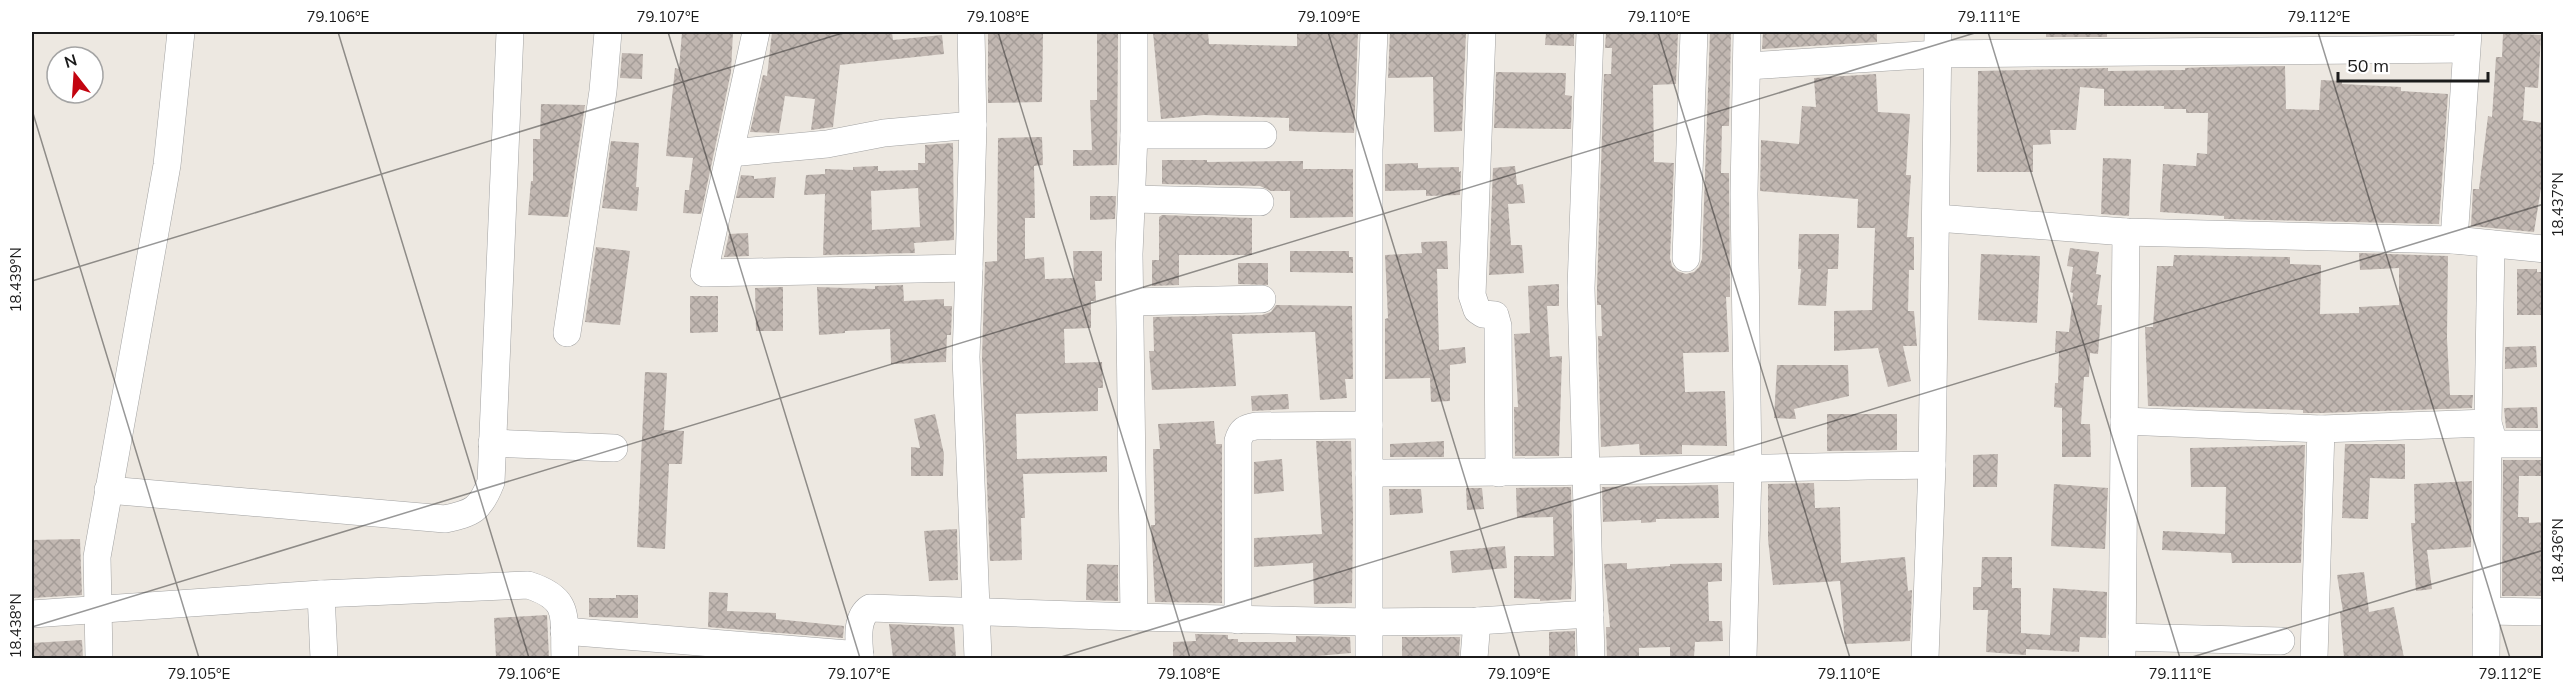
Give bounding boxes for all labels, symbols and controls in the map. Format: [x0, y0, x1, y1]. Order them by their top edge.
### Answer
text: 79.106°E [307, 7, 370, 26]
text: 79.107°E [637, 7, 700, 26]
text: 79.108°E [967, 7, 1030, 26]
text: 79.109°E [1298, 7, 1361, 26]
text: 79.110°E [1628, 7, 1691, 26]
text: 79.111°E [1958, 7, 2021, 26]
text: 79.112°E [2288, 7, 2351, 26]
north arrow [45, 45, 105, 105]
scale bar [2338, 45, 2488, 83]
text: N [62, 49, 79, 72]
text: 50 m [2347, 54, 2389, 77]
text: 18.437°N [2548, 172, 2567, 238]
text: 18.439°N [6, 247, 25, 313]
text: 18.436°N [2548, 518, 2567, 584]
text: 18.438°N [6, 593, 25, 659]
text: 79.105°E [168, 664, 231, 683]
text: 79.106°E [498, 664, 561, 683]
text: 79.107°E [828, 664, 891, 683]
text: 79.108°E [1158, 664, 1221, 683]
text: 79.109°E [1488, 664, 1551, 683]
text: 79.110°E [1818, 664, 1881, 683]
text: 79.111°E [2149, 664, 2212, 683]
text: 79.112°E [2479, 664, 2542, 683]

